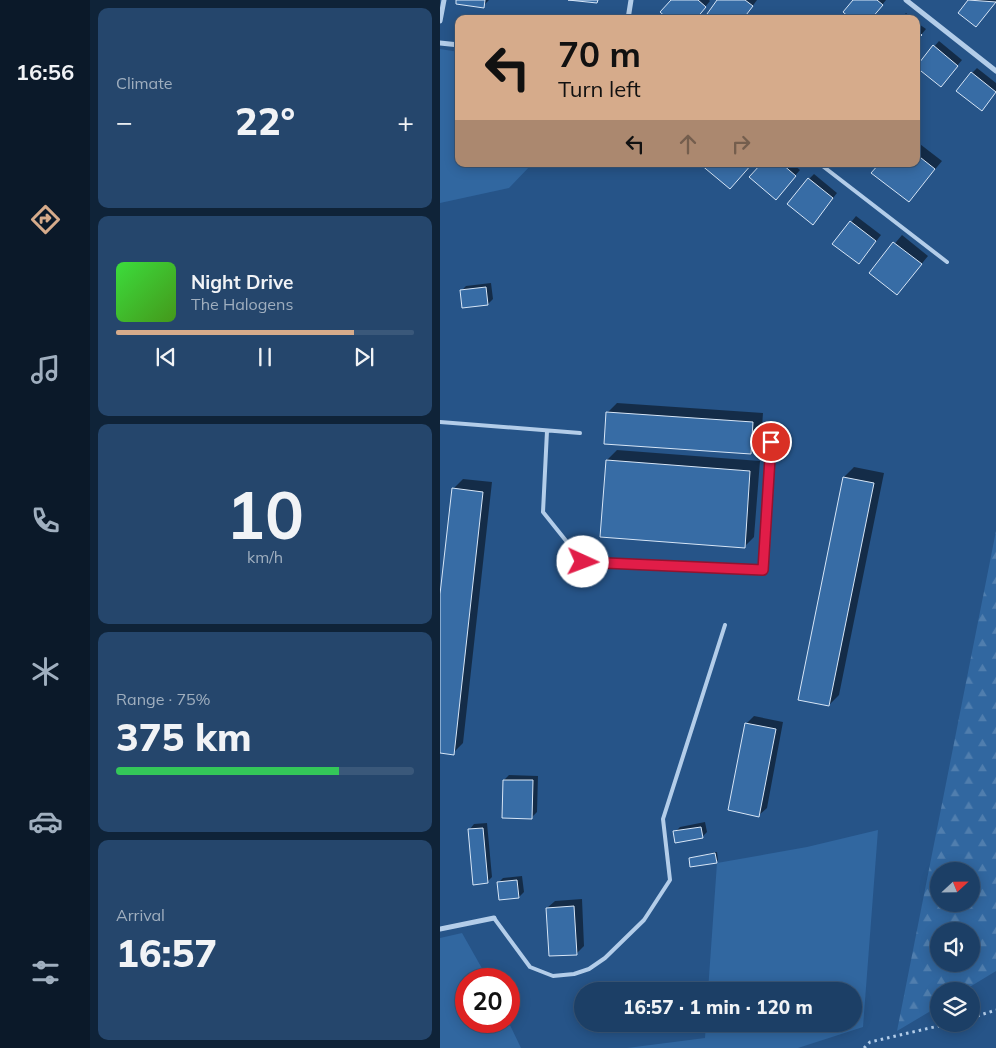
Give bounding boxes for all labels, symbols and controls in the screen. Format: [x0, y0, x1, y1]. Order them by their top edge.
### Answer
text: 70 m [558, 32, 641, 76]
icon: left [475, 35, 540, 100]
text: 16:56 [16, 58, 74, 86]
text: Climate [116, 73, 172, 93]
text: Turn left [558, 75, 641, 103]
text: 22° [235, 97, 295, 145]
text: − [116, 104, 133, 139]
text: + [397, 104, 414, 139]
icon: left [621, 130, 649, 158]
icon: ahead [674, 130, 702, 158]
icon: right [727, 130, 755, 158]
icon: directions [28, 202, 63, 237]
text: Night Drive [191, 270, 293, 294]
text: The Halogens [191, 294, 293, 314]
icon: previous [152, 343, 180, 371]
icon: pause [251, 343, 279, 371]
icon: next [350, 343, 378, 371]
icon: music [28, 352, 63, 387]
pin [750, 421, 792, 463]
icon: arrive [757, 428, 785, 456]
text: 10 [226, 474, 304, 555]
icon: phone [28, 503, 63, 538]
position arrow [556, 535, 608, 587]
text: km/h [247, 547, 283, 567]
icon: climate [28, 654, 63, 689]
text: Range · 75% [116, 689, 211, 709]
text: 375 km [116, 713, 252, 761]
icon: car [28, 804, 63, 839]
north arrow [930, 862, 980, 912]
map controls [930, 862, 980, 1032]
text: Arrival [116, 905, 165, 925]
button: sound [930, 922, 980, 972]
text: 16:57 [116, 929, 217, 977]
icon: filters [28, 955, 63, 990]
speed limit sign: 20 [455, 968, 520, 1033]
button: layers [930, 982, 980, 1032]
text: 16:57 · 1 min · 120 m [623, 995, 813, 1019]

